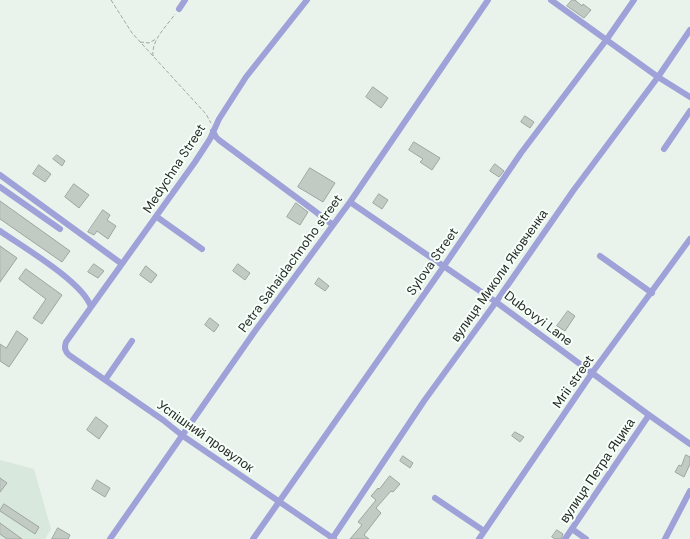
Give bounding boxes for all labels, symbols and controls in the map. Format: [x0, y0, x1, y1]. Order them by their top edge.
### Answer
street label: Medychna Street [140, 122, 210, 216]
street label: Petra Sahaidachnoho street [236, 192, 346, 336]
street label: вулиця Миколи Яковченка [448, 207, 552, 345]
street label: Sylova Street [404, 225, 462, 299]
street label: Dubovyi Lane [501, 288, 575, 350]
street label: Mrii street [550, 353, 598, 411]
street label: Успішний провулок [154, 398, 256, 476]
street label: вулиця Петра Яцика [557, 416, 639, 526]

